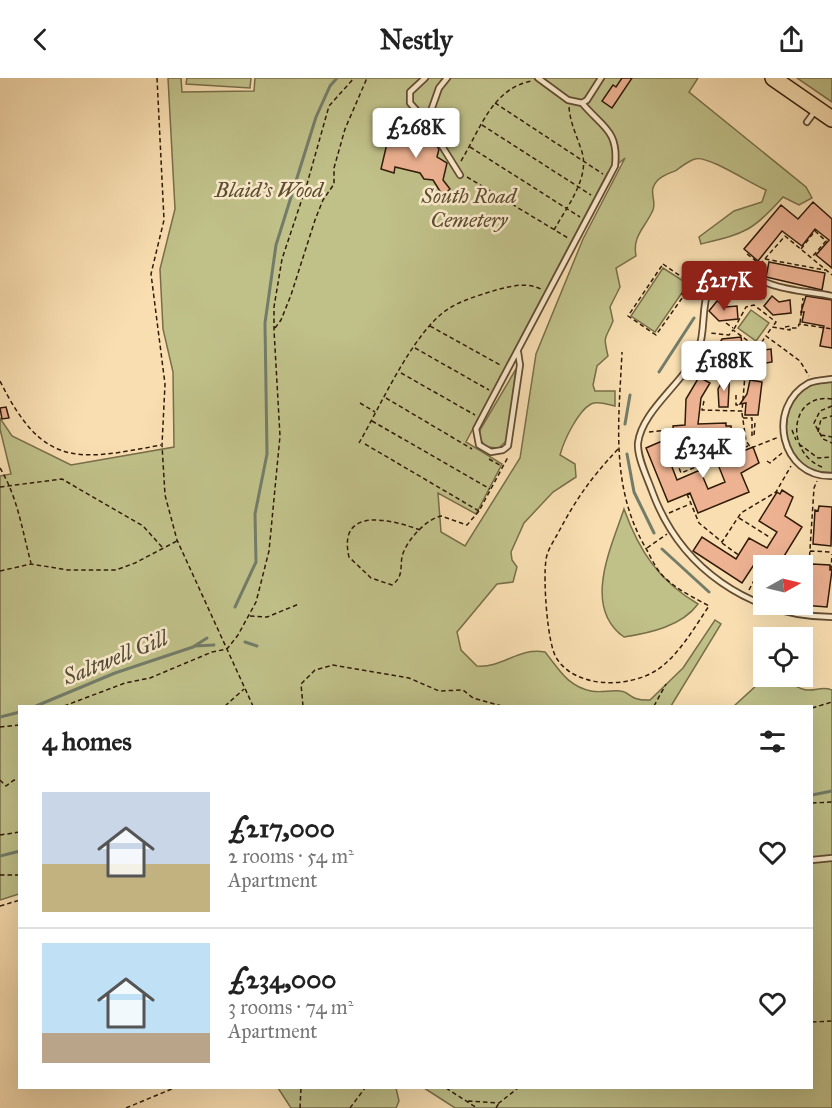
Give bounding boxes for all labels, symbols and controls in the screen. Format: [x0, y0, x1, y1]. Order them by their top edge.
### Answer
icon: back [24, 23, 57, 56]
text: Nestly [380, 23, 452, 56]
icon: share [775, 23, 808, 56]
pin: £268K [374, 108, 458, 159]
text: £268K [387, 115, 445, 139]
park label: Blaid's Wood [214, 177, 325, 203]
park label: South Road Cemetery [421, 183, 519, 233]
pin: £217K [682, 261, 766, 312]
text: £217K [696, 268, 752, 292]
pin: £188K [682, 341, 766, 392]
text: £188K [695, 348, 753, 372]
pin: £234K [661, 428, 745, 479]
text: £234K [674, 435, 732, 459]
north arrow [753, 555, 813, 615]
map controls [753, 555, 813, 687]
water label: Saltwell Gill [58, 623, 173, 691]
button: locate [753, 627, 813, 687]
text: 4 homes [42, 725, 132, 757]
icon: filters [756, 725, 789, 758]
text: £217,000 [228, 812, 335, 844]
icon: home [90, 816, 162, 888]
icon: heart [756, 836, 789, 869]
text: 2 rooms · 54 m² [228, 844, 354, 868]
text: Apartment [228, 868, 317, 892]
text: £234,000 [228, 963, 337, 995]
icon: home [90, 967, 162, 1039]
icon: heart [756, 987, 789, 1020]
text: 3 rooms · 74 m² [228, 995, 353, 1019]
text: Apartment [228, 1019, 317, 1043]

